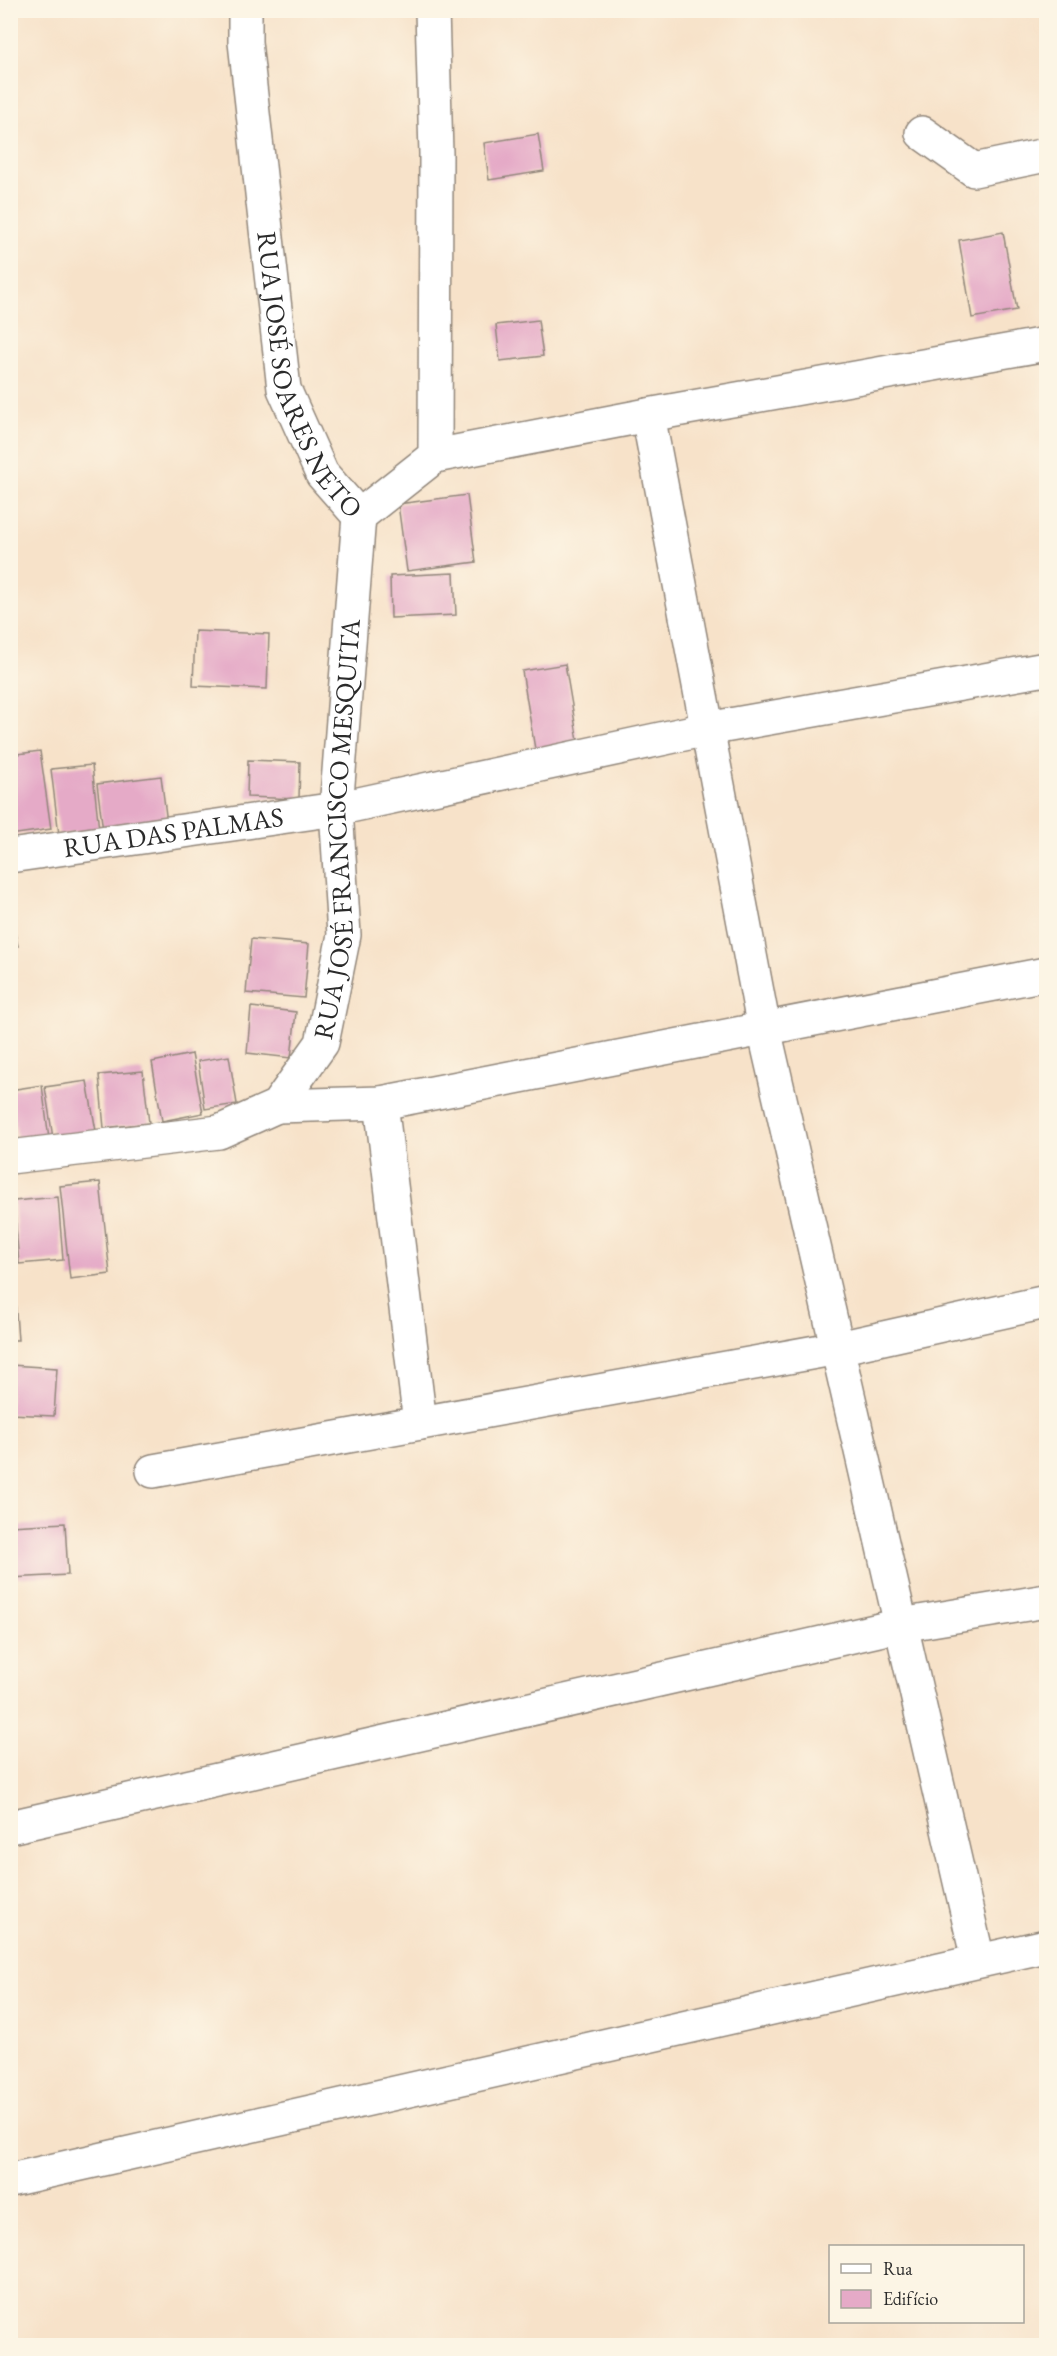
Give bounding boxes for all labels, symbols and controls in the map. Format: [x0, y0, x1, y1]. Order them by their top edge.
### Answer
street label: RUA JOSÉ SOARES NETO [249, 229, 371, 525]
street label: RUA JOSÉ FRANCISCO MESQUITA [305, 617, 368, 1042]
street label: RUA DAS PALMAS [61, 799, 286, 865]
legend [829, 2245, 1024, 2323]
text: Rua [883, 2257, 913, 2280]
text: Edifício [883, 2287, 938, 2310]

